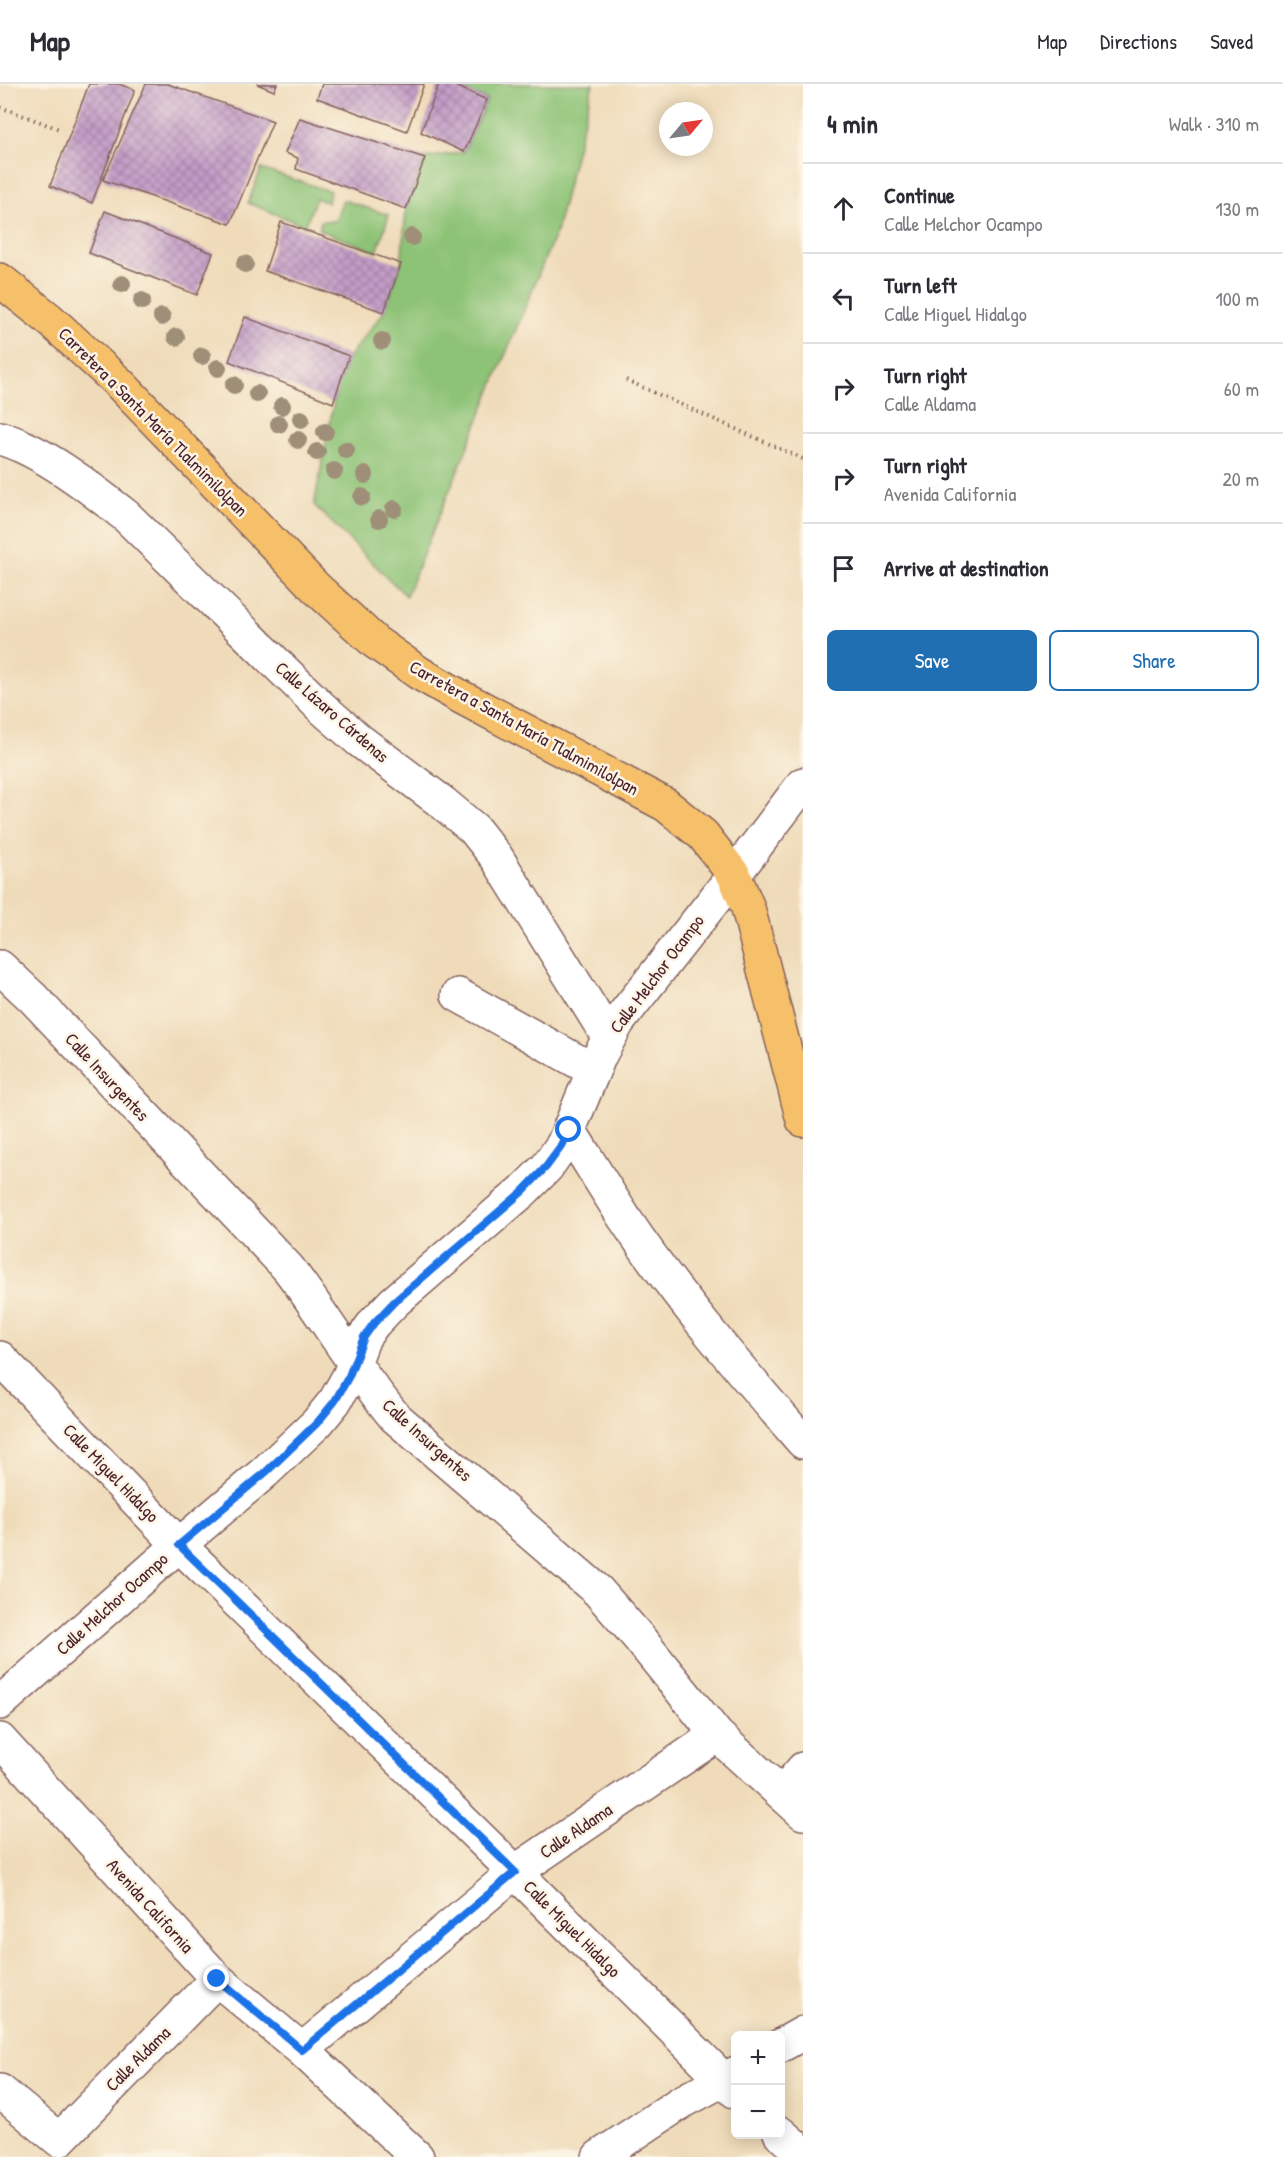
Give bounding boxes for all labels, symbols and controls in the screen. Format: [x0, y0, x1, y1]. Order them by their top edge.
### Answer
text: Map [30, 22, 70, 60]
text: Map [1037, 27, 1067, 56]
text: Directions [1100, 27, 1177, 56]
text: Saved [1210, 27, 1253, 56]
north arrow [659, 102, 713, 156]
text: 4 min [827, 106, 878, 141]
text: Walk · 310 m [1169, 110, 1259, 137]
text: Continue [884, 180, 955, 210]
icon: ahead [827, 192, 860, 225]
text: 130 m [1216, 195, 1259, 222]
text: Calle Melchor Ocampo [884, 210, 1043, 237]
text: Turn left [884, 270, 957, 300]
icon: left [827, 282, 860, 315]
text: 100 m [1216, 285, 1259, 312]
text: Calle Miguel Hidalgo [884, 300, 1027, 327]
street label: Carretera a Santa María Tlalmimilolpan [53, 321, 254, 522]
text: Turn right [884, 360, 967, 390]
icon: right [827, 372, 860, 405]
text: 60 m [1224, 375, 1259, 402]
text: Calle Aldama [884, 390, 976, 417]
text: Turn right [884, 450, 967, 480]
icon: right [827, 462, 860, 495]
text: 20 m [1222, 465, 1259, 492]
text: Avenida California [884, 480, 1016, 507]
icon: arrive [827, 552, 860, 585]
text: Arrive at destination [884, 553, 1049, 583]
button: Save [827, 630, 1037, 691]
button: Share [1049, 630, 1259, 691]
street label: Carretera a Santa María Tlalmimilolpan [405, 654, 643, 801]
street label: Calle Lázaro Cárdenas [270, 655, 395, 768]
street label: Calle Melchor Ocampo [604, 909, 710, 1038]
street label: Calle Insurgentes [60, 1027, 155, 1127]
route start [555, 1116, 581, 1142]
street label: Calle Insurgentes [377, 1393, 478, 1487]
street label: Calle Miguel Hidalgo [58, 1418, 165, 1528]
street label: Calle Melchor Ocampo [50, 1547, 173, 1661]
street label: Calle Aldama [534, 1797, 617, 1864]
street label: Avenida California [101, 1853, 200, 1958]
street label: Calle Miguel Hidalgo [518, 1874, 627, 1983]
route end [203, 1965, 229, 1991]
street label: Calle Aldama [99, 2020, 176, 2097]
map controls [731, 2031, 785, 2139]
button: + [731, 2031, 785, 2085]
button: − [731, 2085, 785, 2139]

